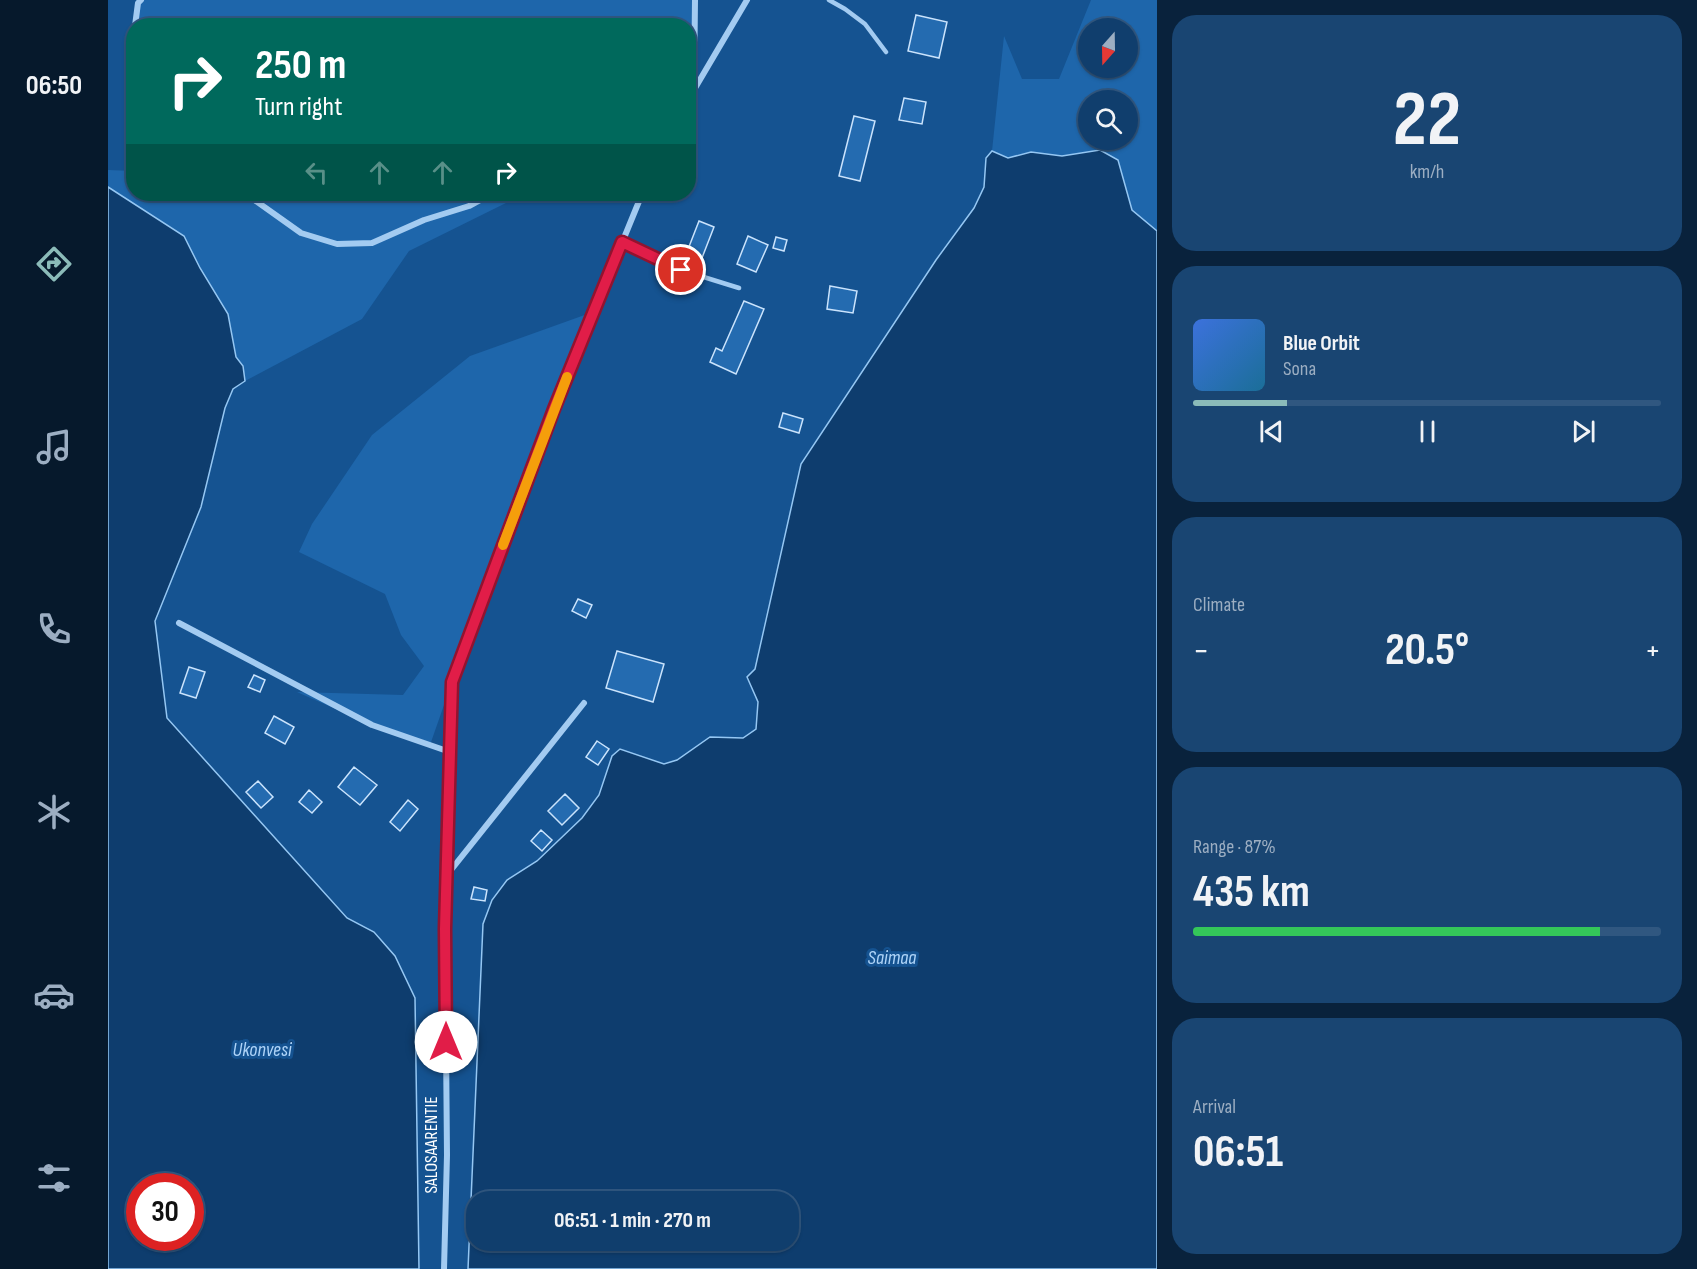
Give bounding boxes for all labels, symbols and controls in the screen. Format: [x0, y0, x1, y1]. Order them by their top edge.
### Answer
north arrow [1078, 18, 1138, 78]
map controls [1078, 18, 1138, 150]
text: 250 m [255, 40, 346, 91]
icon: right [156, 42, 234, 120]
text: 06:50 [26, 70, 82, 102]
text: 22 [1393, 74, 1461, 167]
button: search [1078, 90, 1138, 150]
text: Turn right [255, 91, 342, 123]
icon: left [300, 156, 333, 189]
icon: ahead [363, 156, 396, 189]
icon: ahead [426, 156, 459, 189]
icon: right [489, 156, 522, 189]
text: km/h [1410, 160, 1444, 184]
icon: directions [33, 243, 75, 285]
pin [655, 244, 706, 295]
icon: arrive [664, 253, 697, 286]
text: Blue Orbit [1283, 330, 1360, 357]
text: Sona [1283, 357, 1316, 381]
icon: previous [1255, 415, 1288, 448]
icon: pause [1411, 415, 1444, 448]
icon: next [1567, 415, 1600, 448]
icon: music [33, 426, 75, 468]
text: Climate [1193, 593, 1245, 617]
icon: phone [33, 608, 75, 650]
text: 20.5° [1385, 623, 1469, 678]
text: − [1193, 631, 1209, 671]
text: + [1645, 631, 1661, 671]
icon: climate [33, 791, 75, 833]
text: Range · 87% [1193, 835, 1276, 859]
text: 435 km [1193, 865, 1310, 920]
water label: Saimaa [868, 946, 916, 970]
icon: car [33, 974, 75, 1016]
position arrow [414, 1010, 478, 1074]
water label: Ukonvesi [232, 1038, 293, 1062]
text: Arrival [1193, 1095, 1236, 1119]
street label: SALOSAARENTIE [421, 1096, 442, 1194]
text: 06:51 [1193, 1125, 1283, 1180]
icon: filters [33, 1157, 75, 1199]
speed limit sign: 30 [126, 1173, 204, 1251]
text: 06:51 · 1 min · 270 m [554, 1207, 711, 1234]

